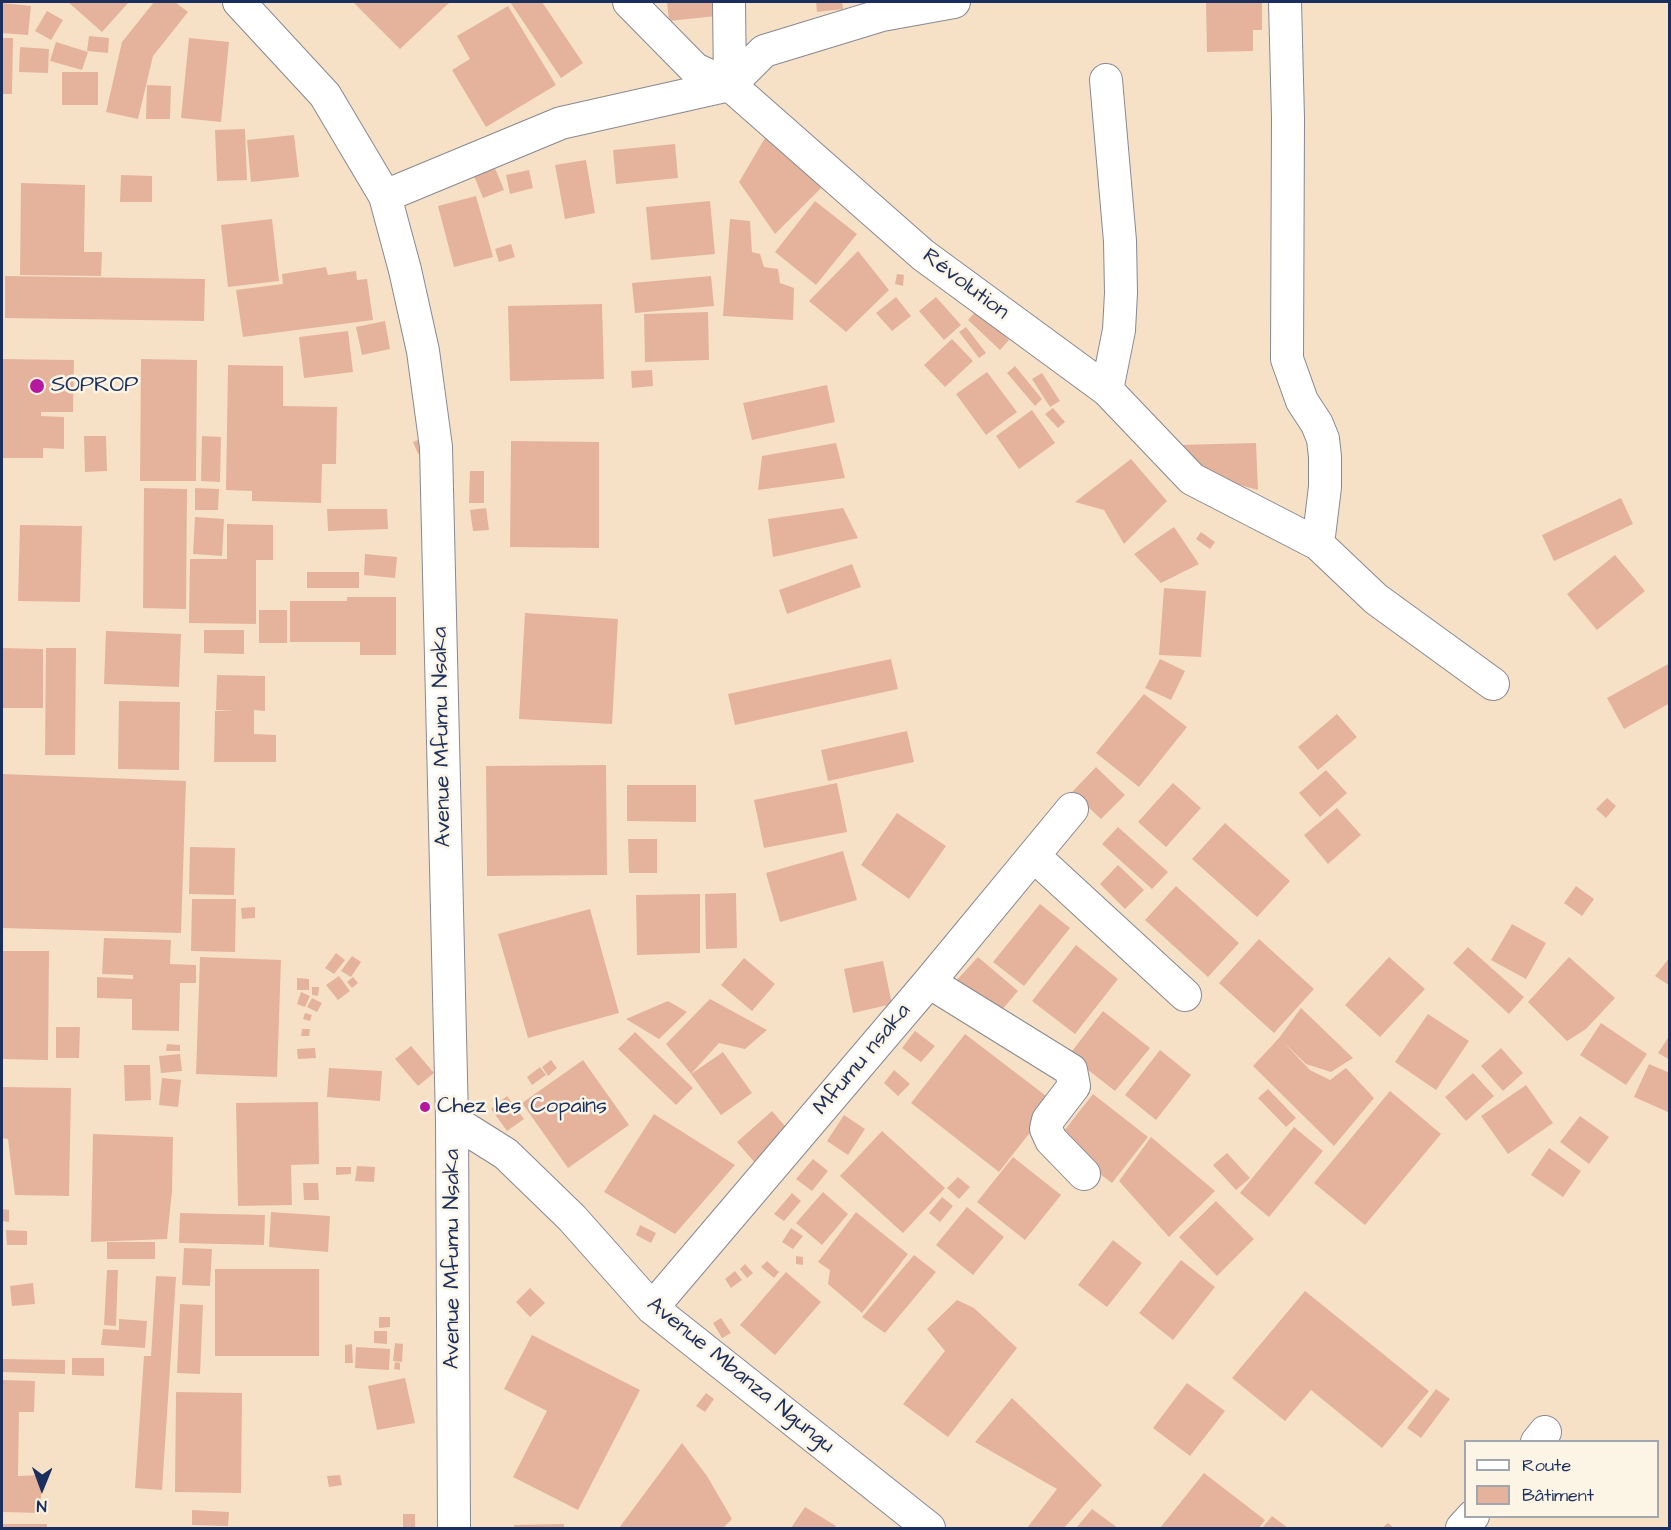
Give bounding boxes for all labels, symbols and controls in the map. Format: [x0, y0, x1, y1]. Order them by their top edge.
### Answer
street label: Révolution [916, 244, 1014, 326]
place label: SOPROP [51, 373, 138, 399]
marker: SOPROP [28, 377, 46, 395]
street label: Avenue Mfumu Nsaka [428, 627, 458, 847]
street label: Mfumu nsaka [809, 999, 917, 1121]
place label: Chez les Copains [437, 1094, 607, 1120]
marker: Chez les Copains [418, 1100, 432, 1114]
street label: Avenue Mfumu Nsaka [440, 1149, 466, 1369]
street label: Avenue Mbanza Ngungu [641, 1292, 839, 1460]
legend [1464, 1440, 1659, 1518]
text: Route [1522, 1453, 1571, 1478]
north arrow [12, 1458, 72, 1518]
text: Bâtiment [1522, 1483, 1594, 1508]
text: N [36, 1495, 47, 1517]

